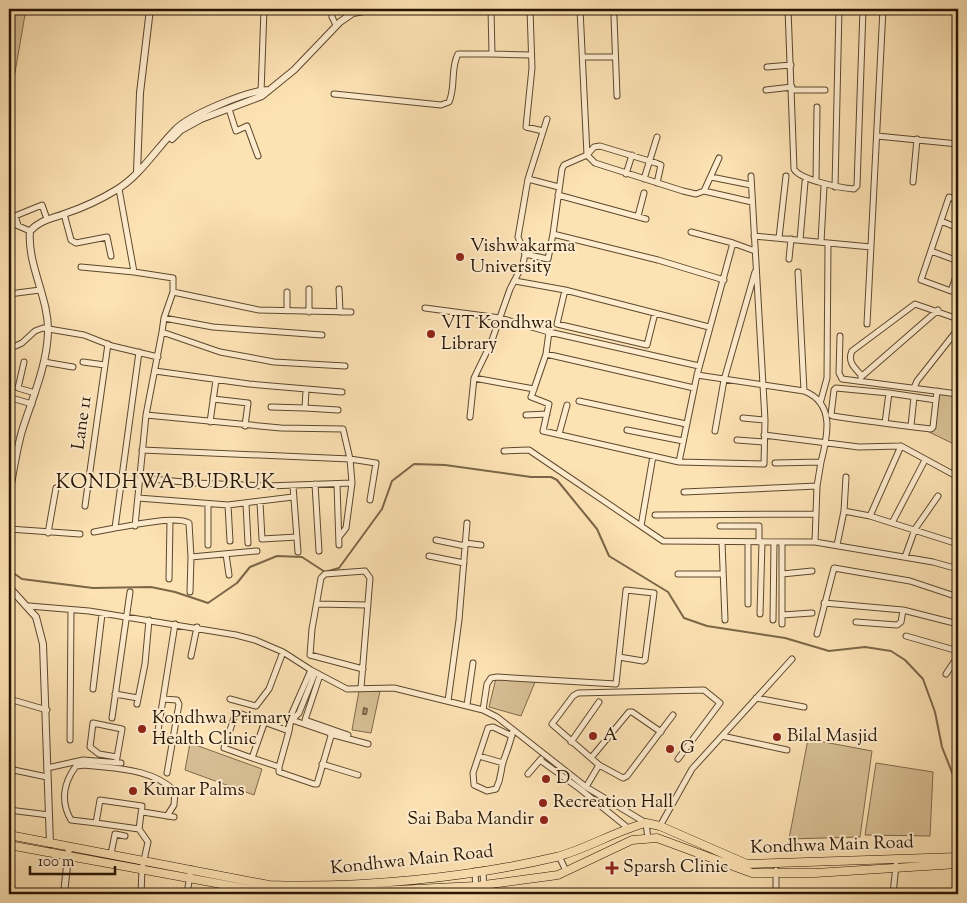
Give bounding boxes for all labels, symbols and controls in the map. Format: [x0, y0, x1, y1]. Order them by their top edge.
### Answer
place label: Vishwakarma University [470, 234, 576, 281]
marker: Vishwakarma University [454, 251, 466, 263]
place label: VIT Kondhwa Library [441, 311, 553, 358]
marker: VIT Kondhwa Library [425, 328, 437, 340]
street label: Lane 11 [66, 394, 100, 452]
district label: KONDHWA BUDRUK [56, 469, 276, 498]
place label: Kondhwa Primary Health Clinic [152, 706, 291, 753]
marker: Kondhwa Primary Health Clinic [136, 723, 148, 735]
place label: A [603, 723, 618, 749]
place label: Bilal Masjid [787, 724, 878, 750]
marker: A [587, 730, 599, 742]
marker: Bilal Masjid [771, 731, 783, 743]
place label: G [680, 736, 695, 762]
marker: G [664, 743, 676, 755]
place label: D [556, 766, 570, 792]
marker: D [540, 773, 552, 785]
place label: Kumar Palms [143, 778, 244, 804]
marker: Kumar Palms [127, 785, 139, 797]
place label: Recreation Hall [553, 790, 673, 816]
marker: Recreation Hall [537, 797, 549, 809]
place label: Sai Baba Mandir [407, 807, 534, 833]
marker: Sai Baba Mandir [538, 814, 550, 826]
street label: Kondhwa Main Road [750, 830, 914, 862]
street label: Kondhwa Main Road [329, 840, 495, 882]
scale bar [30, 843, 115, 875]
text: 100 m [38, 852, 75, 873]
place label: Sparsh Clinic [623, 855, 728, 881]
marker: Sparsh Clinic [605, 861, 619, 875]

